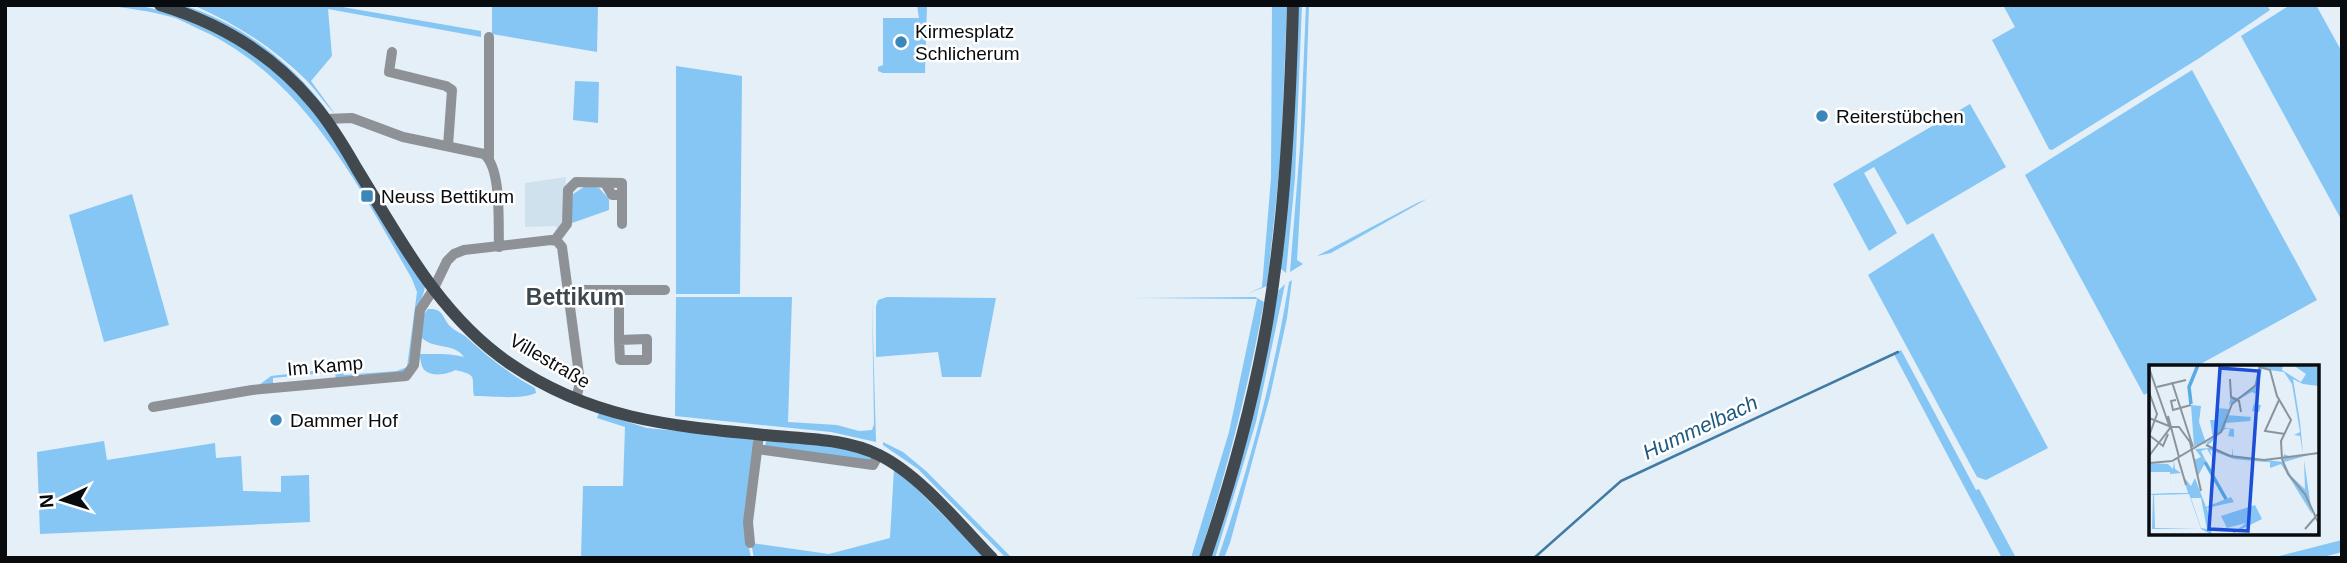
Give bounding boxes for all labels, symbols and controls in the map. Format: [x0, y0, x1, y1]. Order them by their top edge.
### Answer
place label: Kirmesplatz Schlicherum [915, 21, 1020, 64]
marker: Kirmesplatz Schlicherum [893, 34, 909, 50]
place label: Reiterstübchen [1836, 106, 1964, 127]
marker: Reiterstübchen [1814, 108, 1830, 124]
place label: Neuss Bettikum [381, 186, 514, 207]
marker: Neuss Bettikum [359, 188, 375, 204]
district label: Bettikum [526, 284, 624, 310]
street label: Villestraße [506, 330, 594, 392]
street label: Im Kamp [286, 352, 364, 380]
inset map [2149, 365, 2319, 535]
water label: Hummelbach [1639, 390, 1761, 464]
place label: Dammer Hof [290, 410, 398, 431]
marker: Dammer Hof [268, 412, 284, 428]
north arrow [28, 465, 98, 535]
text: N [36, 494, 57, 509]

